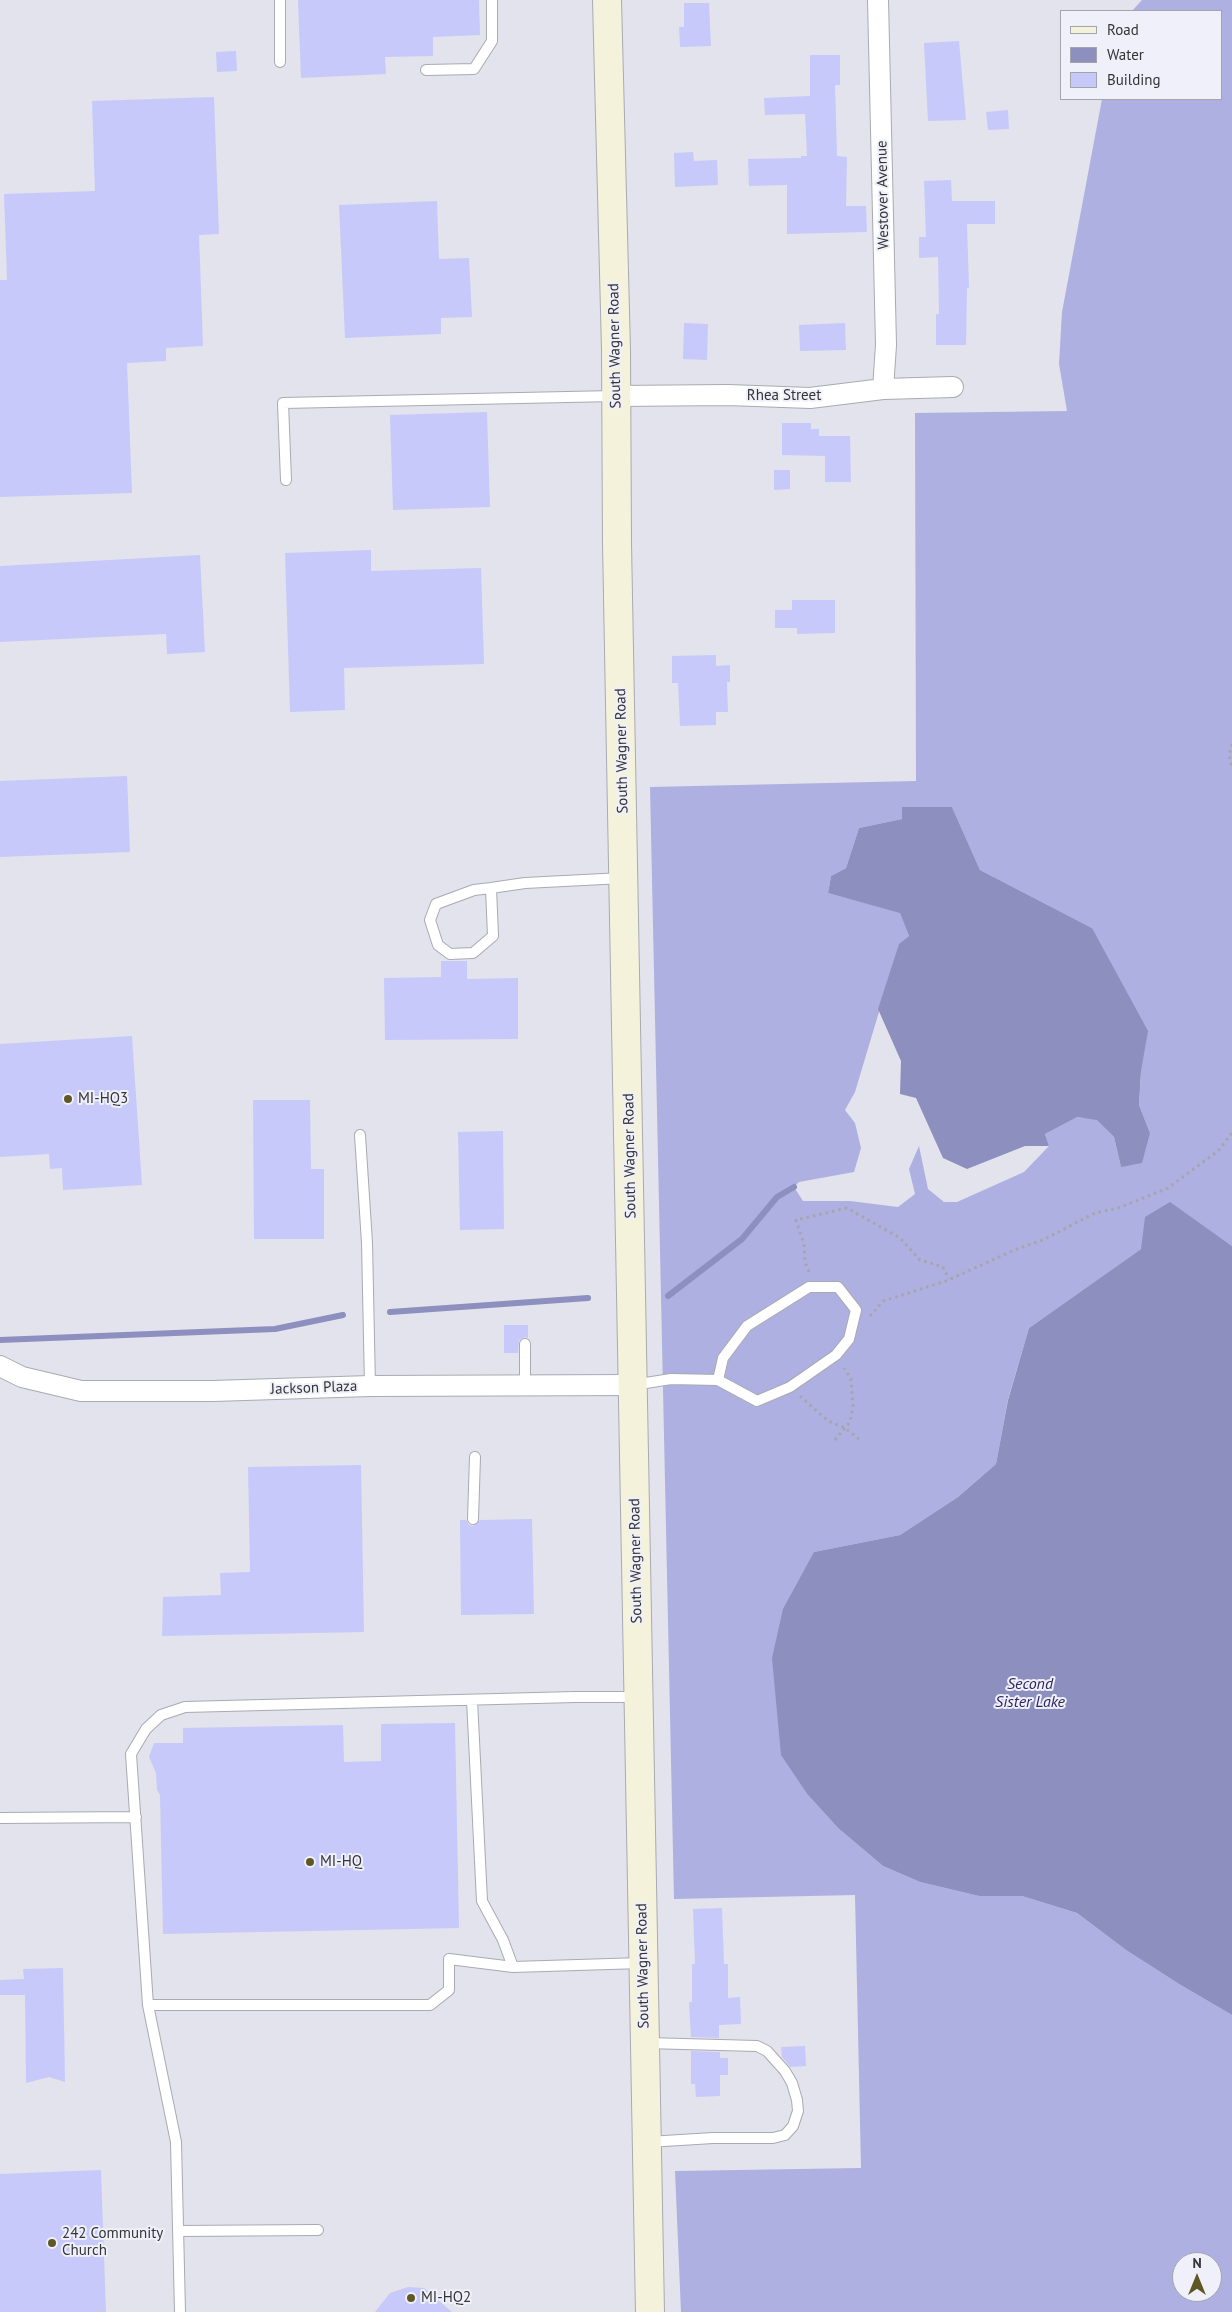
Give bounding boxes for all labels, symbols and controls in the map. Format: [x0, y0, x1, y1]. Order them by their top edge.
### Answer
legend [1060, 10, 1222, 100]
text: Road [1107, 20, 1139, 39]
text: Water [1107, 45, 1144, 64]
text: Building [1107, 70, 1161, 89]
street label: Westover Avenue [873, 140, 893, 250]
street label: South Wagner Road [605, 283, 625, 409]
street label: Rhea Street [747, 387, 821, 405]
street label: South Wagner Road [612, 688, 632, 814]
place label: MI-HQ3 [78, 1090, 128, 1108]
marker: MI-HQ3 [62, 1093, 74, 1105]
street label: South Wagner Road [620, 1093, 640, 1219]
street label: Jackson Plaza [270, 1377, 358, 1399]
street label: South Wagner Road [626, 1498, 646, 1624]
water label: Second Sister Lake [995, 1674, 1065, 1712]
place label: MI-HQ [320, 1853, 362, 1871]
marker: MI-HQ [304, 1856, 316, 1868]
street label: South Wagner Road [633, 1903, 653, 2029]
place label: 242 Community Church [62, 2225, 163, 2260]
marker: 242 Community Church [46, 2237, 58, 2249]
north arrow [1172, 2252, 1222, 2302]
text: N [1192, 2254, 1202, 2272]
place label: MI-HQ2 [421, 2289, 471, 2307]
marker: MI-HQ2 [405, 2292, 417, 2304]

